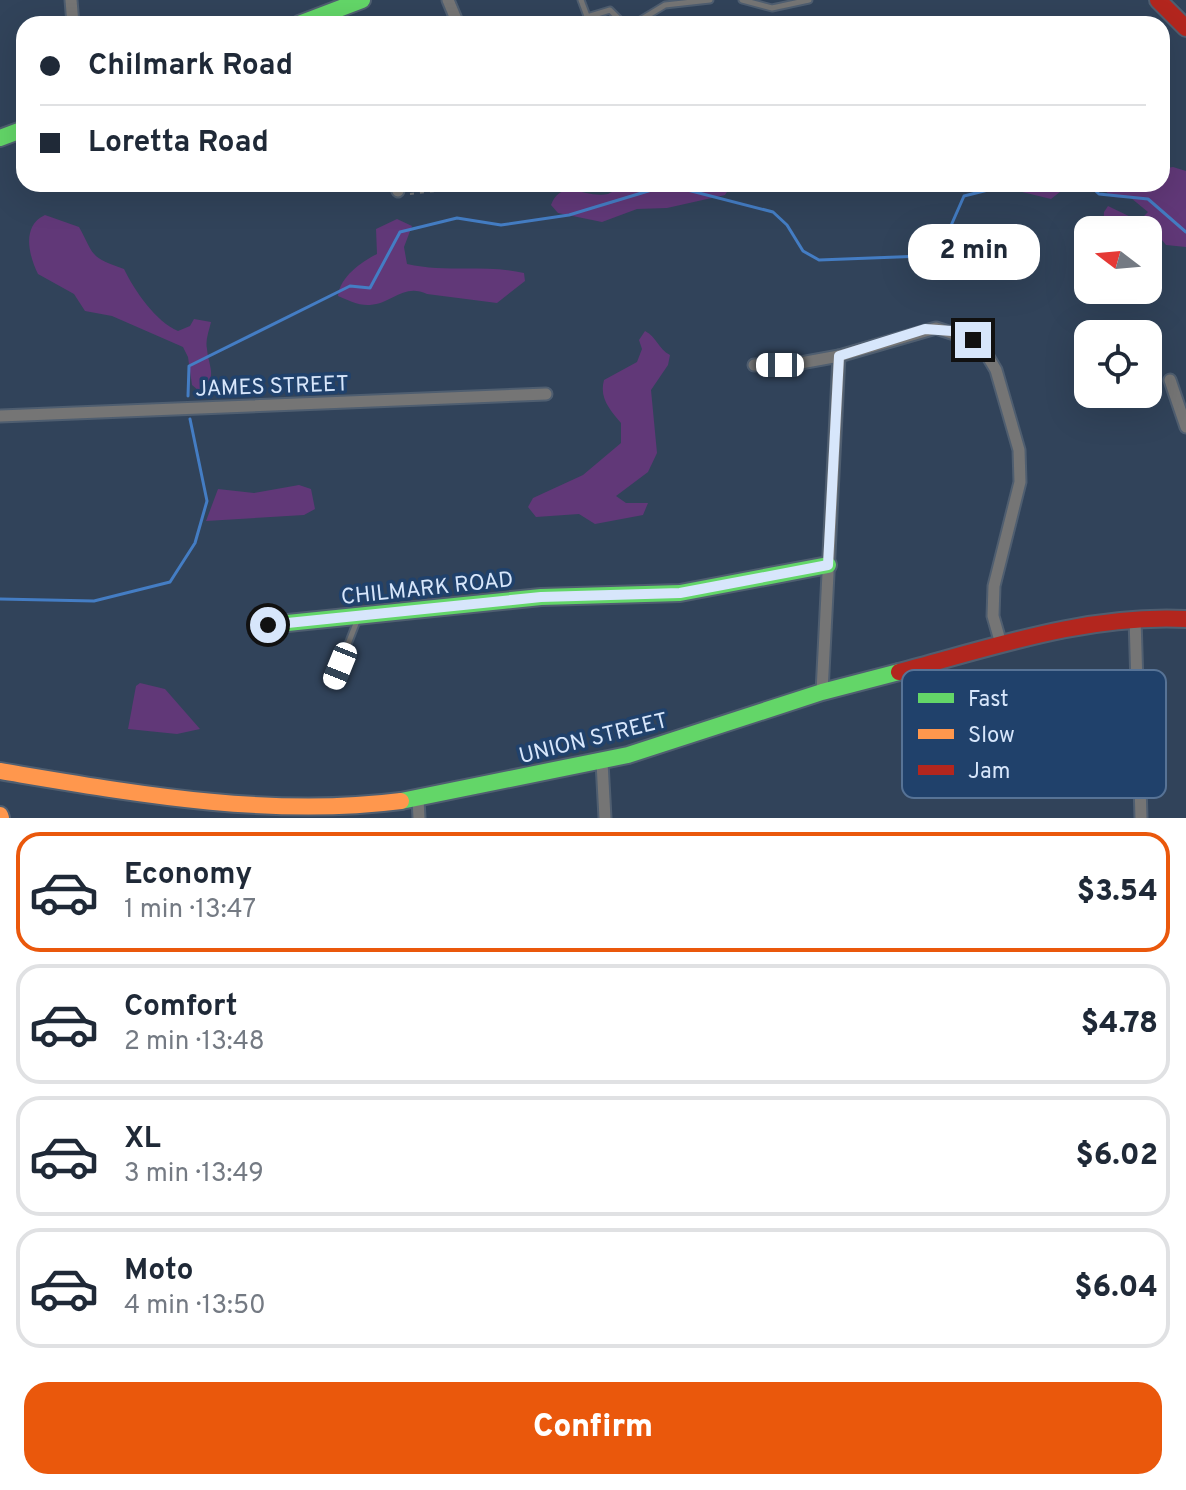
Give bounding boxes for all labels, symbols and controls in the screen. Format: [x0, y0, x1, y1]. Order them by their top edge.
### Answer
text: Chilmark Road [88, 48, 293, 85]
text: Loretta Road [88, 125, 269, 162]
north arrow [1074, 216, 1162, 304]
map controls [1074, 216, 1162, 408]
callout: 2 min [907, 224, 1039, 280]
text: 2 min [940, 235, 1008, 268]
button: locate [1074, 320, 1162, 408]
route end [955, 322, 991, 358]
car [756, 353, 804, 377]
street label: JAMES STREET [195, 371, 349, 404]
street label: CHILMARK ROAD [340, 567, 515, 612]
route start [250, 607, 286, 643]
car [320, 639, 360, 693]
legend [902, 670, 1166, 798]
text: Fast [968, 687, 1009, 714]
street label: UNION STREET [516, 708, 671, 771]
text: Slow [968, 723, 1015, 750]
text: Jam [968, 759, 1011, 786]
icon: car [28, 856, 100, 928]
text: Economy [124, 857, 252, 894]
text: $3.54 [1077, 874, 1158, 911]
text: 1 min · 13:47 [124, 894, 256, 927]
icon: car [28, 988, 100, 1060]
text: Comfort [124, 989, 237, 1026]
text: $4.78 [1081, 1006, 1158, 1043]
text: 2 min · 13:48 [124, 1026, 265, 1059]
icon: car [28, 1120, 100, 1192]
text: XL [124, 1121, 161, 1158]
text: $6.02 [1075, 1138, 1158, 1175]
text: 3 min · 13:49 [124, 1158, 264, 1191]
icon: car [28, 1252, 100, 1324]
text: Moto [124, 1253, 194, 1290]
text: $6.04 [1074, 1270, 1158, 1307]
text: 4 min · 13:50 [124, 1290, 266, 1323]
button: Confirm [24, 1382, 1162, 1474]

